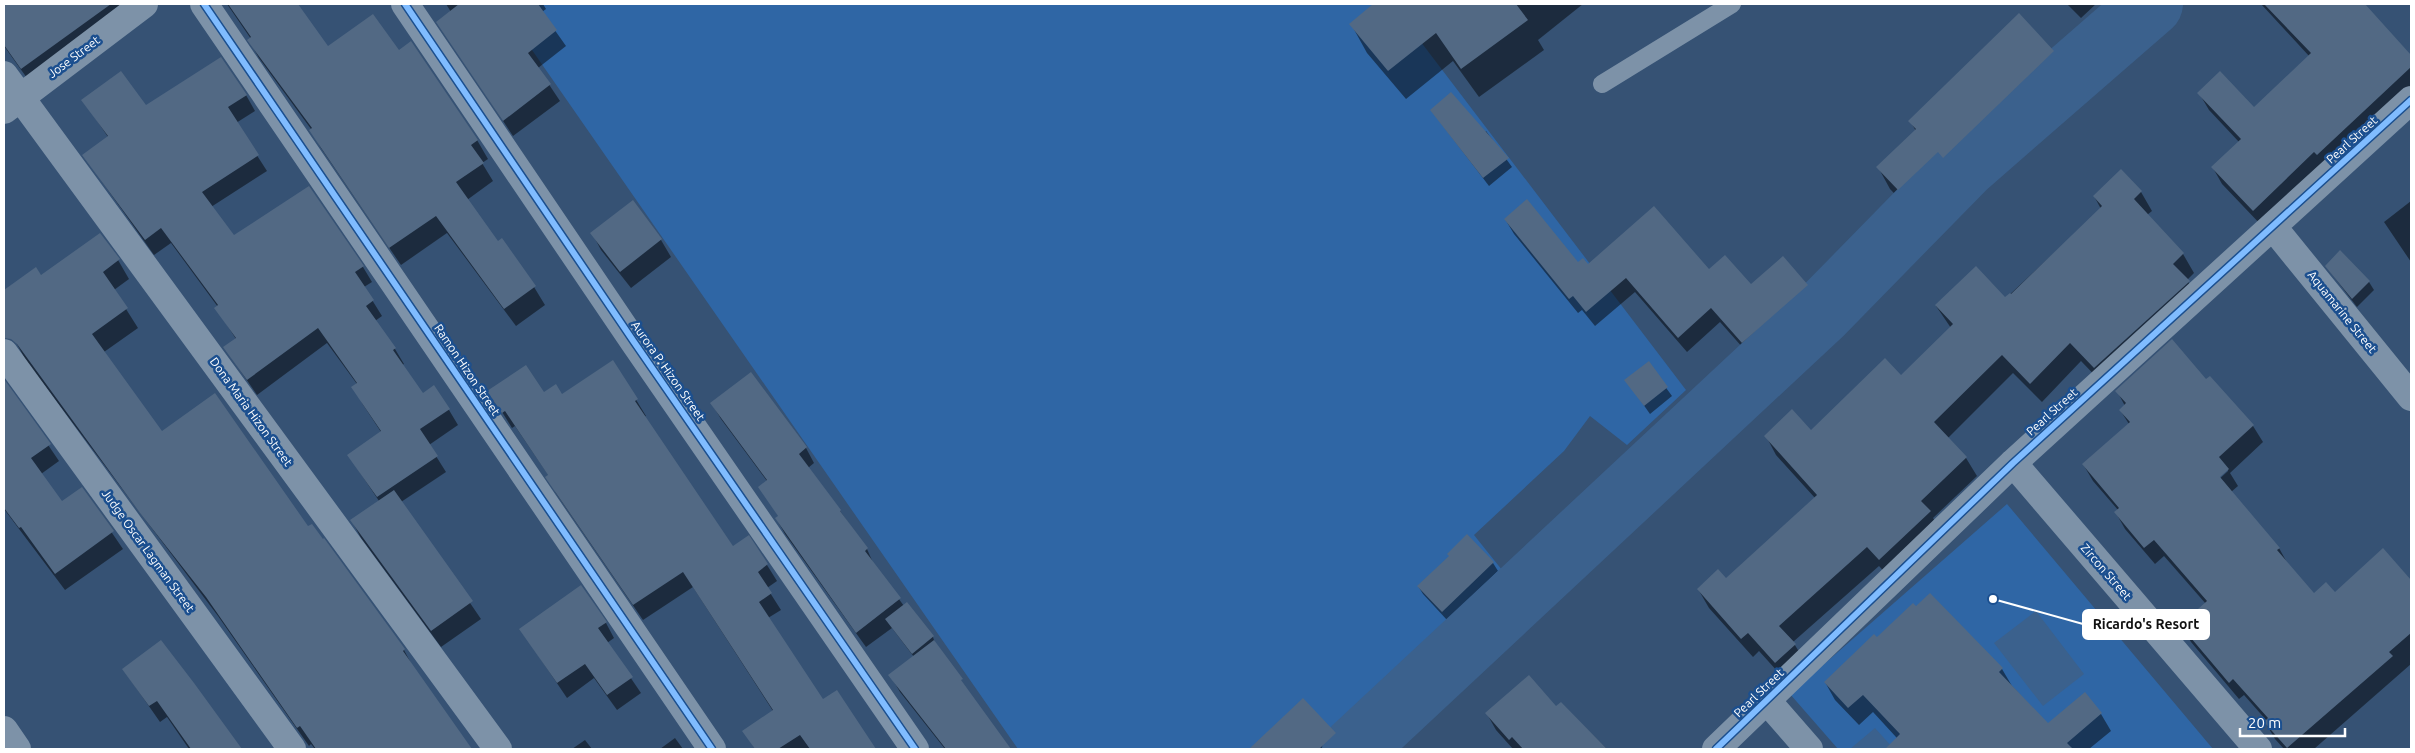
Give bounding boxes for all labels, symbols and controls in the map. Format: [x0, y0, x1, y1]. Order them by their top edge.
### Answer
street label: Jose Street [45, 33, 102, 80]
street label: Pearl Street [2324, 113, 2380, 166]
street label: Aquamarine Street [2305, 268, 2380, 355]
street label: Aurora P. Hizon Street [629, 319, 708, 423]
street label: Ramon Hizon Street [432, 322, 503, 418]
street label: Dona Maria Hizon Street [208, 355, 295, 469]
street label: Pearl Street [2024, 385, 2080, 438]
street label: Judge Oscar Lagman Street [100, 487, 197, 615]
street label: Zircon Street [2078, 541, 2134, 603]
callout: Ricardo's Resort [2083, 610, 2209, 639]
text: Ricardo's Resort [2093, 616, 2199, 632]
street label: Pearl Street [1731, 666, 1786, 719]
scale bar [2240, 706, 2345, 738]
text: 20 m [2248, 714, 2281, 731]

